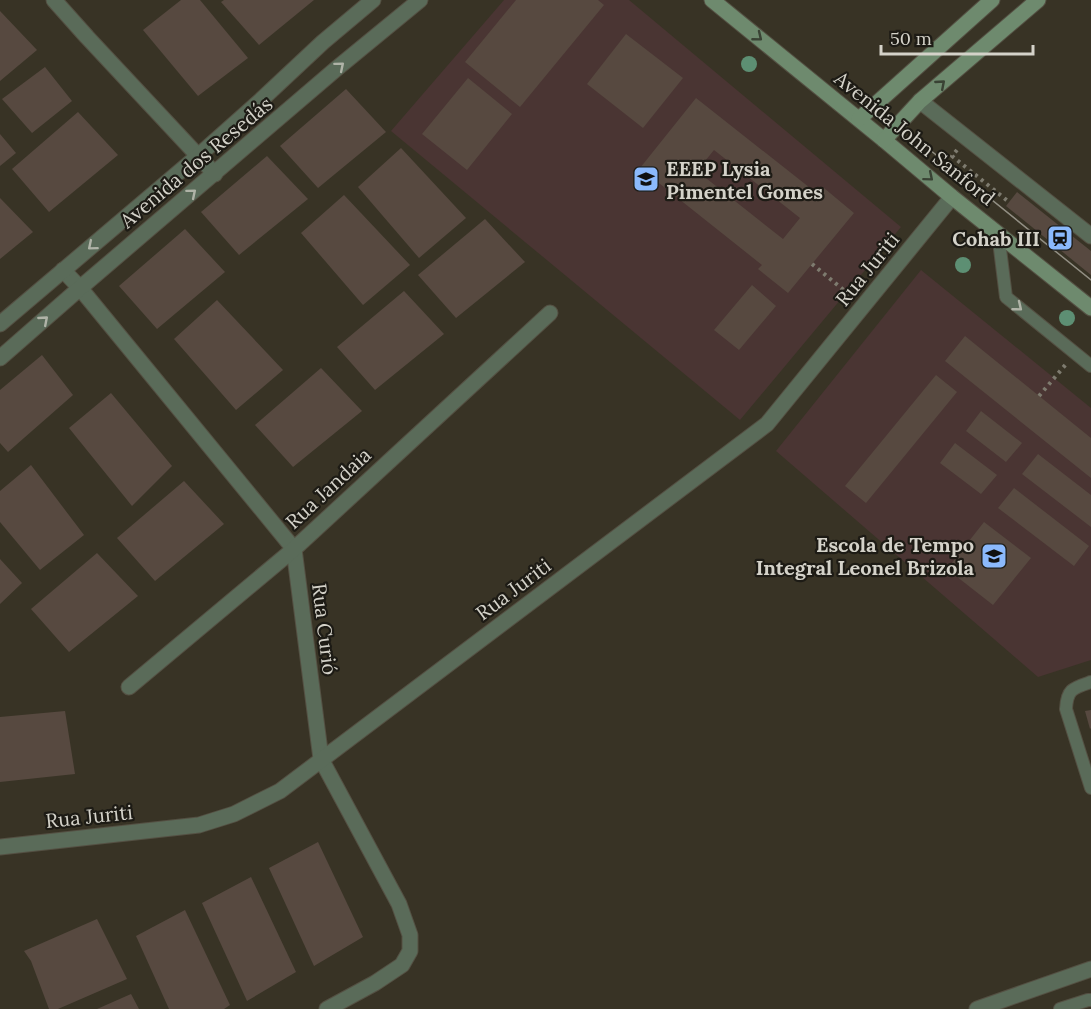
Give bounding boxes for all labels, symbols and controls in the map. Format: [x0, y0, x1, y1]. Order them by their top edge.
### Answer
scale bar [881, 18, 1032, 56]
text: 50 m [890, 27, 932, 50]
one-way arrow [751, 29, 762, 40]
one-way arrow [333, 62, 344, 73]
street label: Avenida John Sanford [829, 65, 1000, 210]
one-way arrow [934, 80, 945, 91]
street label: Avenida dos Resedás [114, 91, 277, 234]
place label: EEEP Lysia Pimentel Gomes [666, 156, 823, 204]
school or university icon: EEEP Lysia Pimentel Gomes [631, 164, 661, 194]
one-way arrow [922, 170, 933, 181]
one-way arrow [185, 189, 196, 200]
station icon: Cohab III [1045, 223, 1075, 253]
place label: Cohab III [952, 226, 1040, 251]
street label: Rua Juriti [830, 227, 904, 311]
one-way arrow [88, 238, 99, 249]
one-way arrow [1011, 299, 1022, 310]
one-way arrow [37, 316, 48, 327]
street label: Rua Jandaia [280, 442, 376, 534]
place label: Escola de Tempo Integral Leonel Brizola [756, 532, 975, 580]
school or university icon: Escola de Tempo Integral Leonel Brizola [979, 541, 1009, 571]
street label: Rua Juriti [471, 553, 555, 625]
street label: Rua Curió [307, 582, 343, 676]
street label: Rua Juriti [44, 799, 134, 833]

